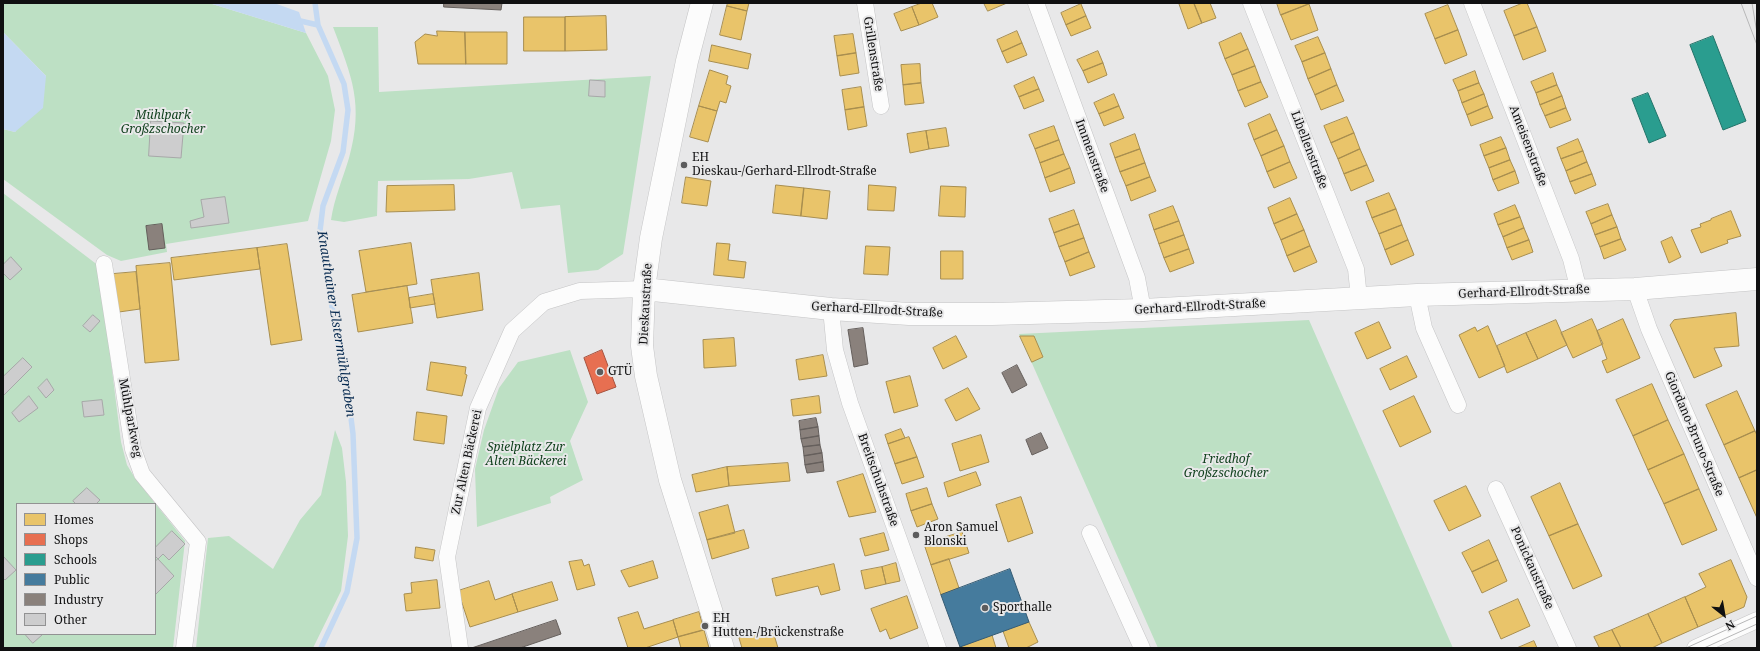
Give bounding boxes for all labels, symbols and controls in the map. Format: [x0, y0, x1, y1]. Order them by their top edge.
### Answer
street label: Grillenstraße [860, 16, 886, 92]
street label: Ameisenstraße [1506, 103, 1550, 189]
park label: Mühlpark Großzschocher [121, 109, 205, 137]
street label: Libellenstraße [1287, 109, 1331, 191]
street label: Immenstraße [1072, 117, 1112, 195]
place label: EH Dieskau-/Gerhard-Ellrodt-Straße [692, 151, 877, 179]
marker: EH Dieskau-/Gerhard-Ellrodt-Straße [679, 160, 689, 170]
water label: Knauthainer Elstermühlgraben [314, 230, 358, 418]
street label: Dieskaustraße [637, 263, 655, 345]
street label: Gerhard-Ellrodt-Straße [1458, 283, 1590, 301]
street label: Gerhard-Ellrodt-Straße [1134, 296, 1266, 318]
street label: Gerhard-Ellrodt-Straße [811, 299, 943, 321]
place label: GTÜ [608, 365, 632, 379]
marker: GTÜ [595, 367, 605, 377]
street label: Giordano-Bruno-Straße [1661, 369, 1727, 499]
street label: Mühlparkweg [115, 377, 145, 459]
street label: Zur Alten Bäckerei [449, 408, 485, 516]
street label: Breitschuhstraße [854, 431, 902, 529]
park label: Spielplatz Zur Alten Bäckerei [486, 441, 566, 469]
park label: Friedhof Großzschocher [1184, 453, 1268, 481]
legend [16, 503, 156, 635]
text: Homes [54, 511, 94, 528]
place label: Aron Samuel Blonski [924, 521, 998, 549]
street label: Ponickaustraße [1507, 524, 1557, 612]
marker: Aron Samuel Blonski [911, 530, 921, 540]
text: Shops [54, 531, 88, 548]
text: Schools [54, 551, 97, 568]
text: Public [54, 571, 90, 588]
text: Industry [54, 591, 103, 608]
north arrow [1704, 595, 1744, 635]
place label: Sporthalle [993, 601, 1052, 615]
marker: Sporthalle [980, 603, 990, 613]
text: Other [54, 611, 87, 628]
place label: EH Hutten-/Brückenstraße [713, 612, 844, 640]
text: N [1723, 617, 1738, 634]
marker: EH Hutten-/Brückenstraße [700, 621, 710, 631]

